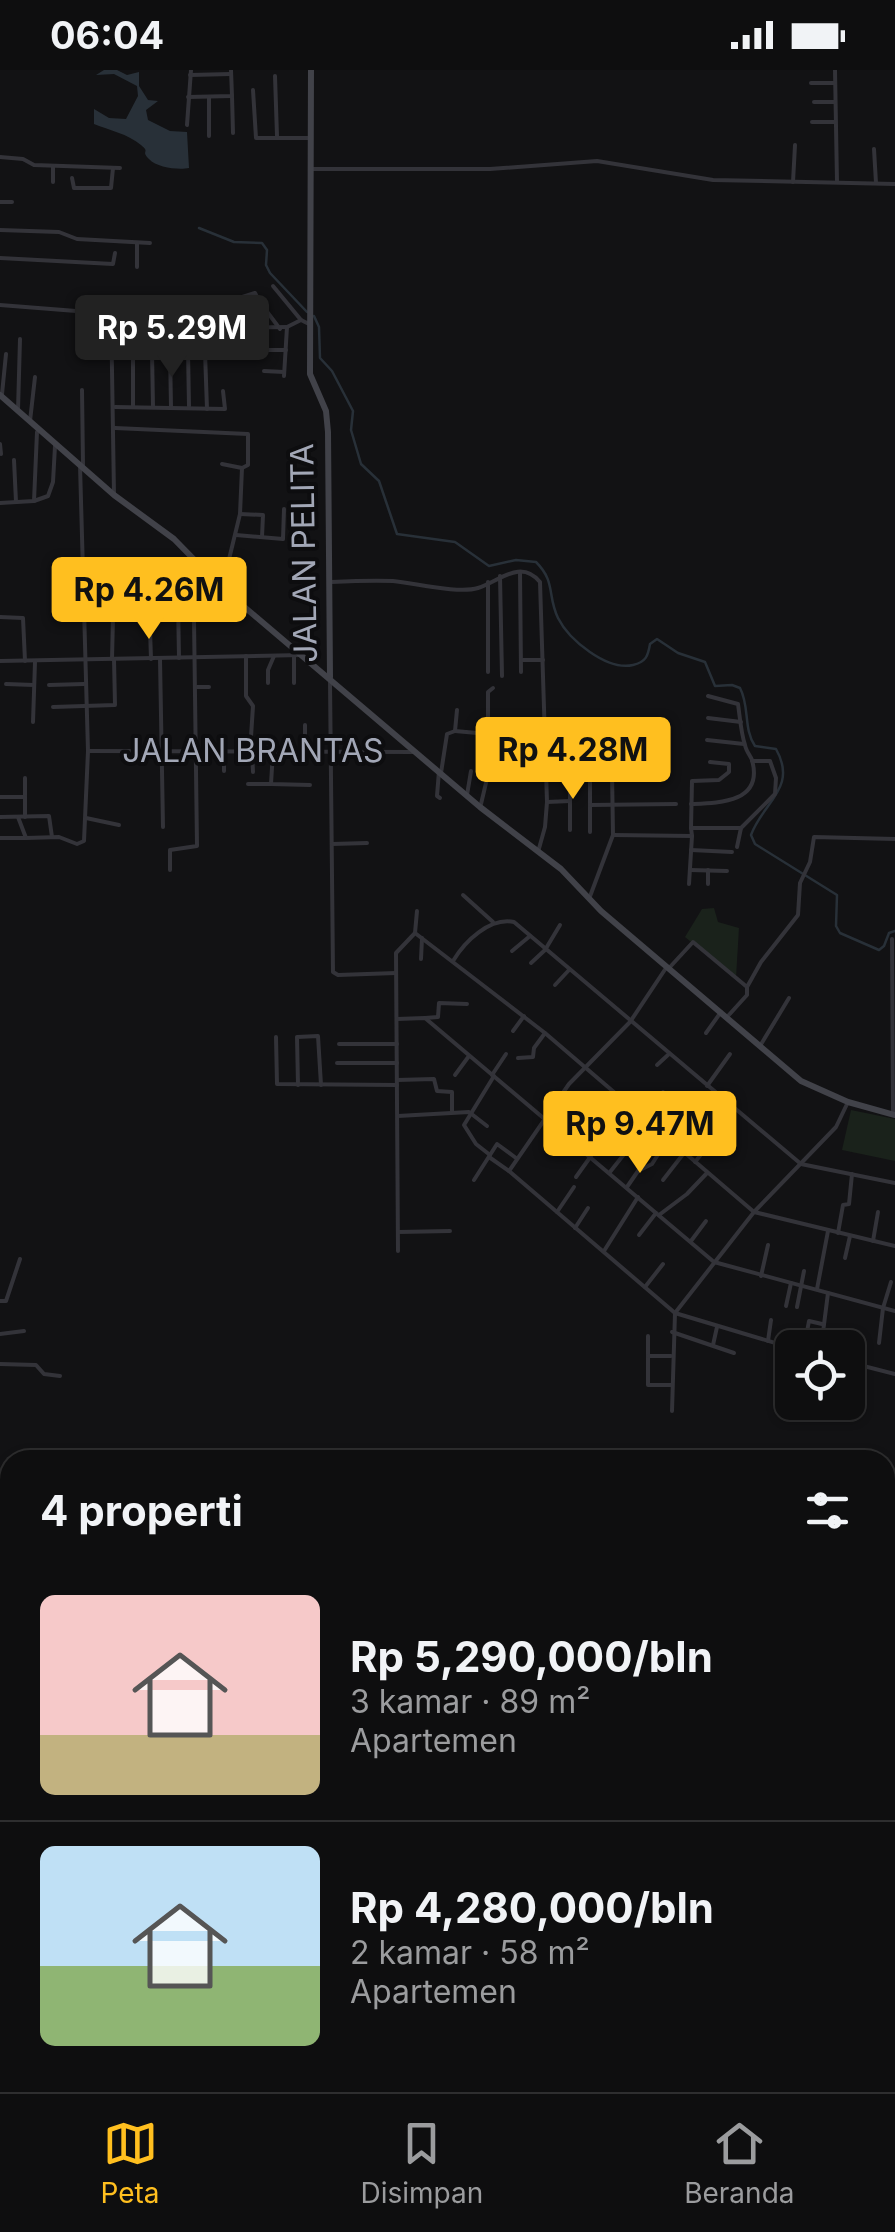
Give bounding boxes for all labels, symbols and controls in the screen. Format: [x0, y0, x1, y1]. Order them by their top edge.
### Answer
text: 06:04 [50, 12, 164, 58]
pin: Rp 5.29M [69, 295, 275, 380]
text: Rp 5.29M [97, 308, 247, 347]
street label: JALAN PELITA [282, 443, 325, 663]
pin: Rp 4.26M [46, 557, 252, 642]
text: Rp 4.26M [74, 570, 224, 609]
pin: Rp 4.28M [470, 717, 676, 802]
text: Rp 4.28M [498, 730, 648, 769]
street label: JALAN BRANTAS [122, 731, 384, 770]
pin: Rp 9.47M [537, 1091, 743, 1176]
text: Rp 9.47M [565, 1104, 715, 1143]
map controls [775, 1330, 865, 1420]
button: locate [775, 1330, 865, 1420]
icon: filters [800, 1483, 855, 1538]
text: 4 properti [40, 1485, 243, 1536]
text: Rp 5,290,000/bln [350, 1631, 713, 1682]
icon: home [120, 1635, 240, 1755]
text: 3 kamar · 89 m² [350, 1682, 590, 1721]
text: Apartemen [350, 1721, 517, 1760]
text: Rp 4,280,000/bln [350, 1882, 714, 1933]
icon: home [120, 1886, 240, 2006]
text: 2 kamar · 58 m² [350, 1933, 590, 1972]
text: Apartemen [350, 1972, 517, 2011]
tab: Peta [100, 2116, 160, 2210]
tab: Disimpan [360, 2116, 483, 2210]
tab: Beranda [684, 2116, 795, 2210]

